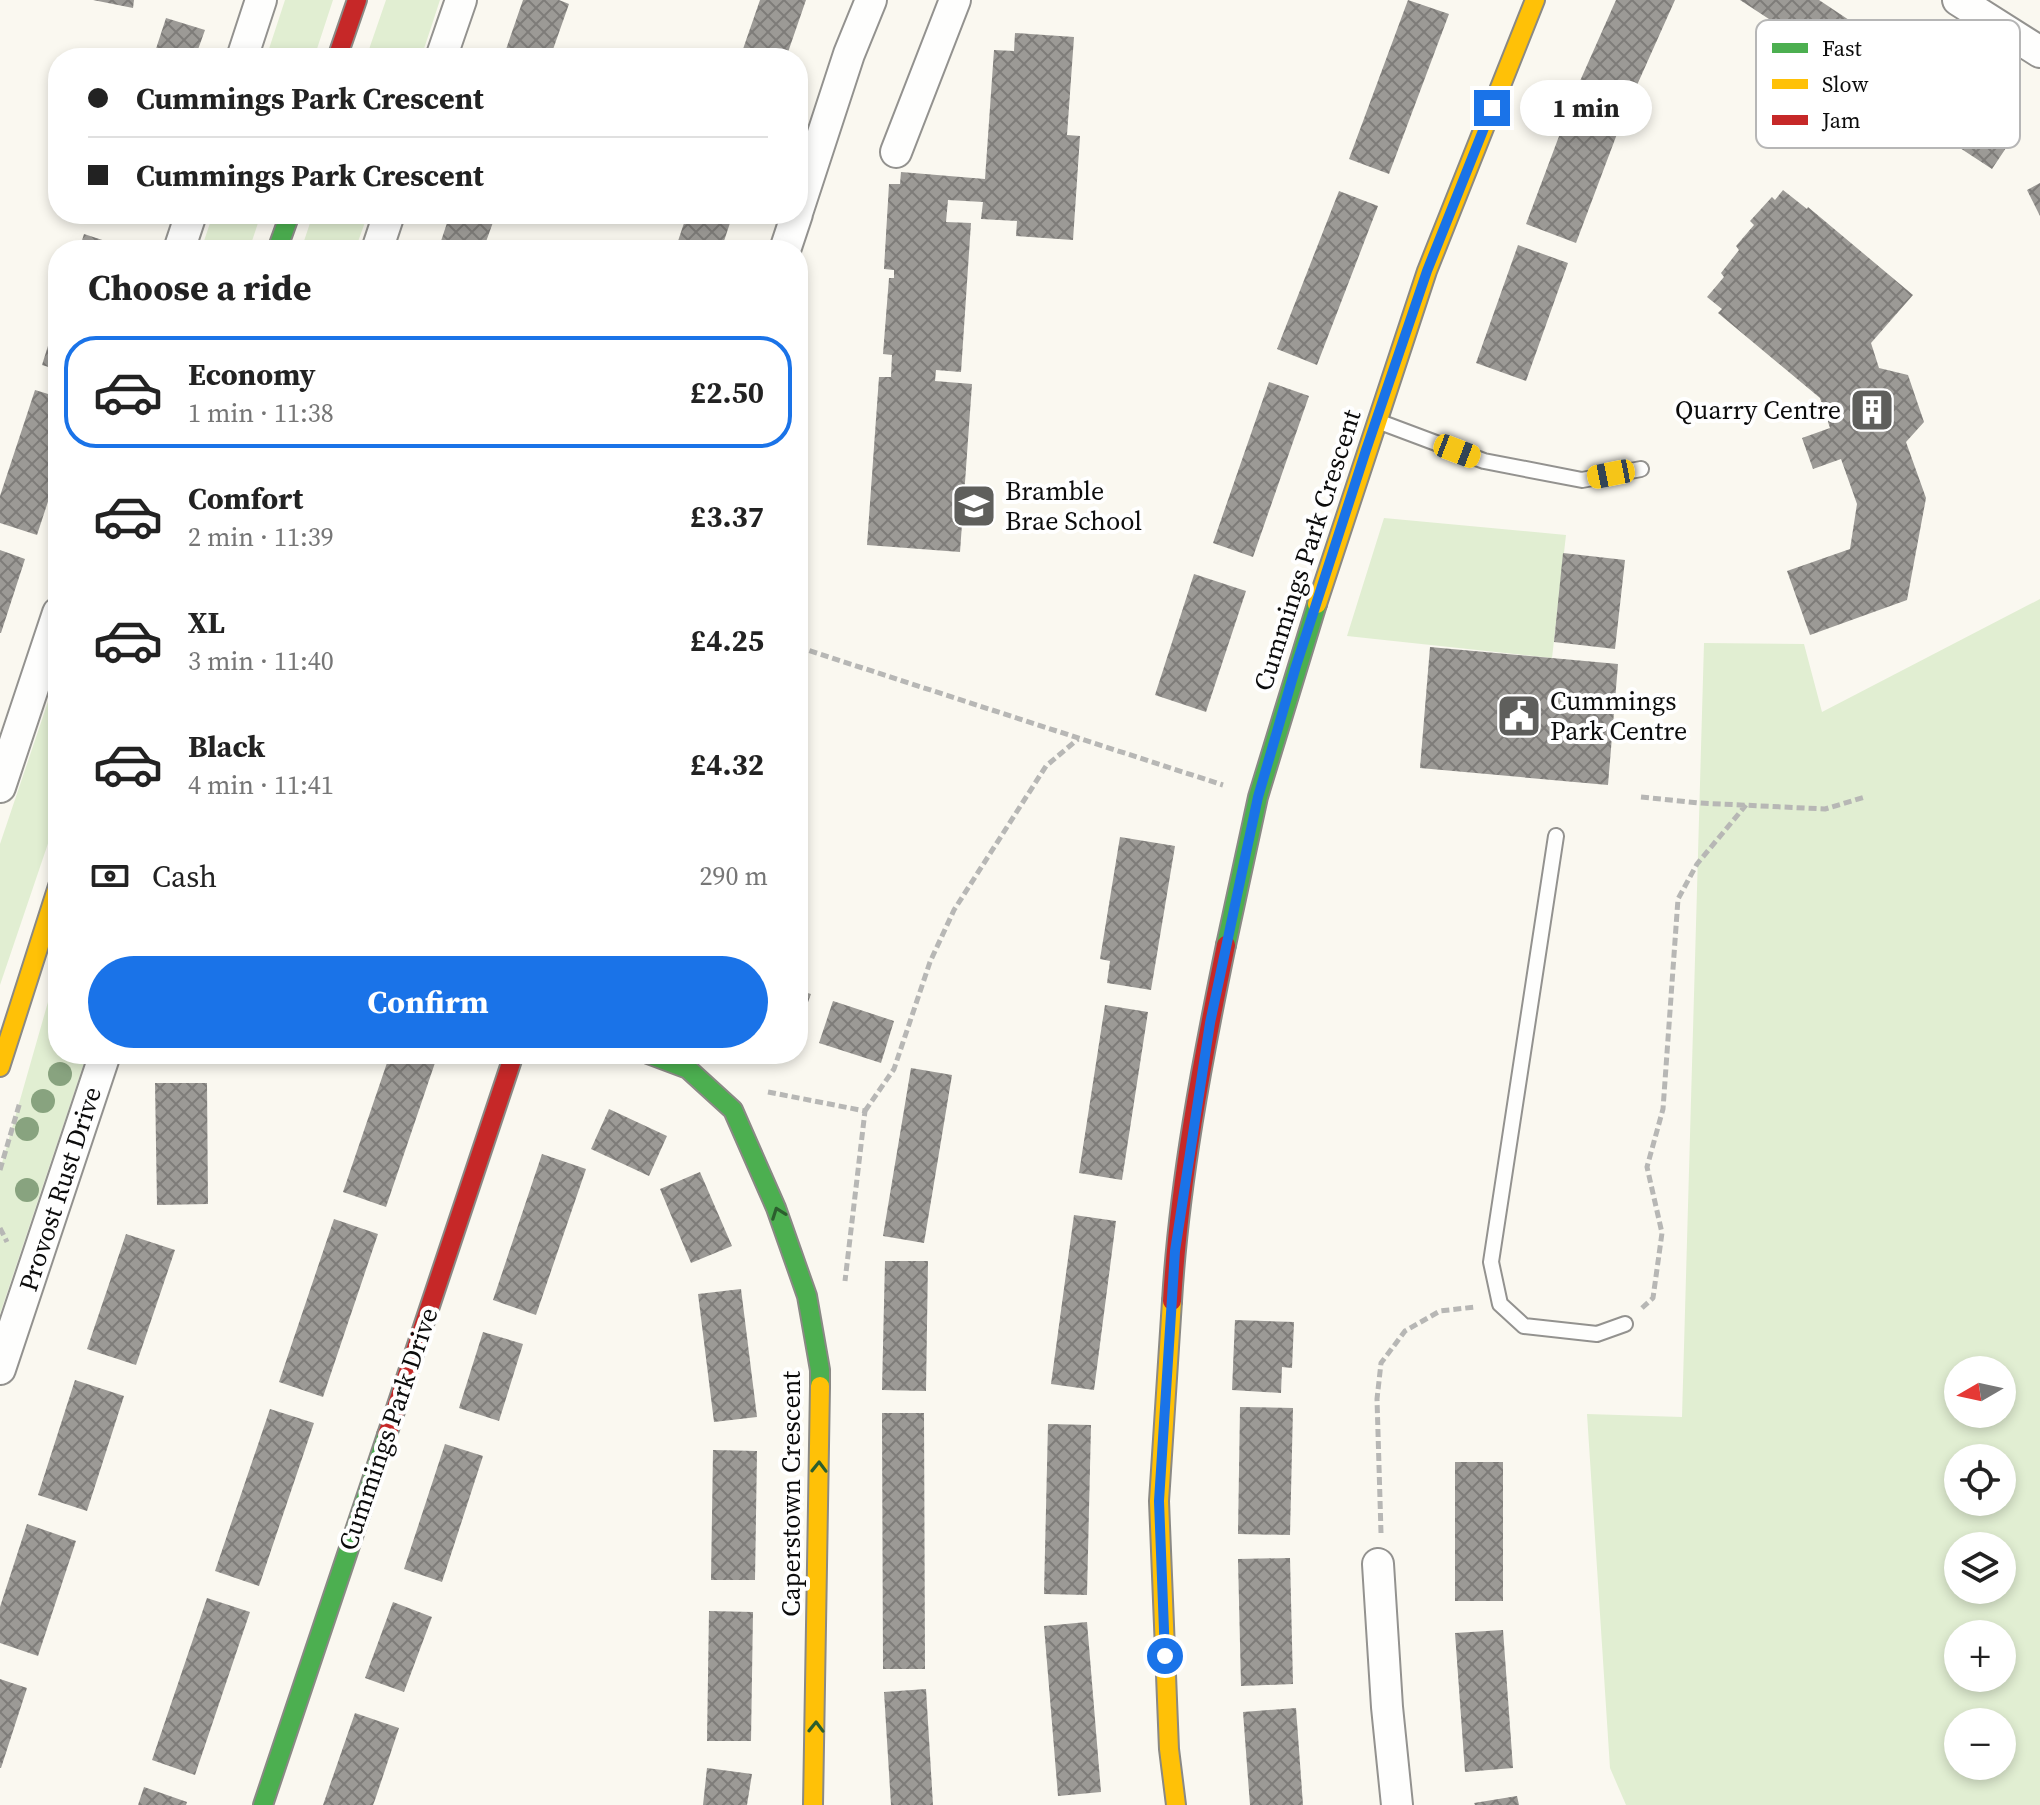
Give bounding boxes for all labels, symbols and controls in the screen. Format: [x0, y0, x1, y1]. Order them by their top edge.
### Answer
legend [1756, 20, 2020, 148]
text: Fast [1822, 33, 1863, 63]
text: Slow [1822, 69, 1869, 99]
text: Cummings Park Crescent [136, 78, 484, 119]
callout: 1 min [1520, 80, 1652, 136]
route end [1474, 90, 1510, 126]
text: 1 min [1552, 90, 1620, 126]
text: Jam [1821, 105, 1861, 135]
text: Cummings Park Crescent [136, 155, 484, 196]
text: Choose a ride [88, 263, 311, 312]
text: Economy [188, 354, 316, 395]
icon: car [92, 356, 164, 428]
text: £2.50 [690, 372, 764, 413]
building icon: Quarry Centre [1848, 386, 1896, 434]
place label: Quarry Centre [1675, 392, 1841, 428]
text: 1 min · 11:38 [188, 395, 334, 431]
street label: Cummings Park Crescent [1245, 404, 1370, 695]
car [1430, 431, 1484, 471]
car [1585, 458, 1637, 490]
place label: Bramble Brae School [1005, 473, 1142, 539]
text: Comfort [188, 478, 303, 519]
icon: car [92, 480, 164, 552]
school or university icon: Bramble Brae School [950, 482, 998, 530]
text: £3.37 [690, 496, 764, 537]
text: 2 min · 11:39 [188, 519, 334, 555]
text: XL [188, 602, 225, 643]
icon: car [92, 604, 164, 676]
text: £4.25 [690, 620, 764, 661]
text: 3 min · 11:40 [188, 643, 334, 679]
place label: Cummings Park Centre [1550, 683, 1687, 749]
public building icon: Cummings Park Centre [1495, 692, 1543, 740]
text: Black [188, 726, 265, 767]
icon: car [92, 728, 164, 800]
text: £4.32 [690, 744, 764, 785]
text: 4 min · 11:41 [188, 767, 334, 803]
icon: cash [88, 854, 132, 898]
text: Cash [152, 856, 217, 897]
text: 290 m [700, 858, 768, 894]
button: Confirm [88, 956, 768, 1048]
street label: Provost Rust Drive [10, 1082, 110, 1296]
one-way arrow [771, 1207, 787, 1221]
street label: Cummings Park Drive [330, 1303, 446, 1555]
north arrow [1944, 1356, 2016, 1428]
map controls [1944, 1356, 2016, 1780]
street label: Caperstown Crescent [773, 1371, 809, 1617]
button: locate [1944, 1444, 2016, 1516]
one-way arrow [810, 1460, 828, 1473]
button: layers [1944, 1532, 2016, 1604]
button: + [1944, 1620, 2016, 1692]
route start [1147, 1638, 1183, 1674]
button: − [1944, 1708, 2016, 1780]
one-way arrow [807, 1720, 825, 1733]

